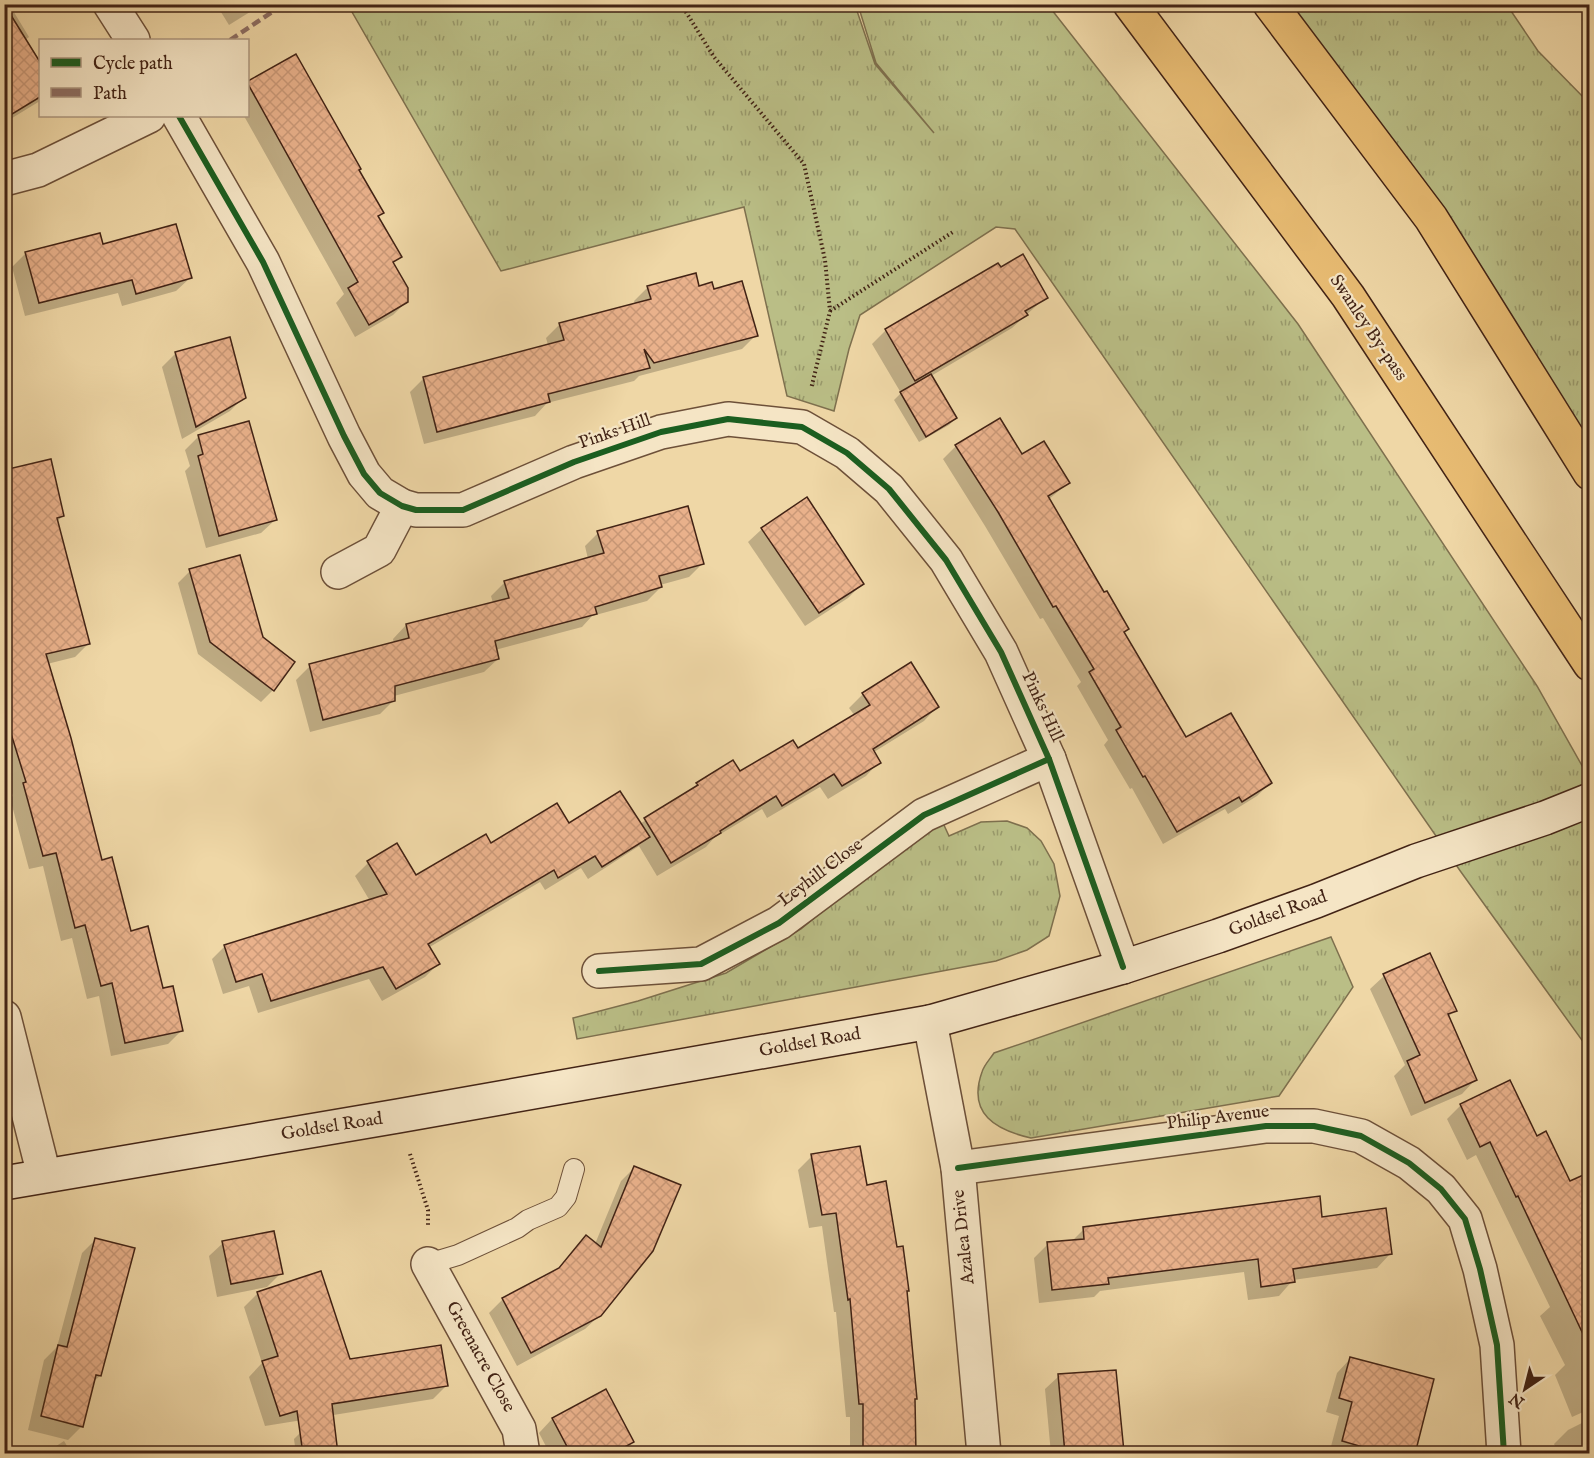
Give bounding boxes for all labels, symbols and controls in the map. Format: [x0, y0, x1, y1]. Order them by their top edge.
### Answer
legend [39, 39, 249, 117]
text: Cycle path [93, 53, 173, 76]
text: Path [93, 83, 127, 106]
street label: Swanley By-pass [1324, 270, 1412, 386]
street label: Pinks Hill [576, 409, 654, 455]
street label: Pinks Hill [1016, 668, 1068, 746]
street label: Leyhill Close [774, 834, 868, 912]
street label: Goldsel Road [1226, 886, 1330, 942]
street label: Goldsel Road [758, 1023, 863, 1063]
street label: Philip Avenue [1165, 1100, 1271, 1136]
street label: Goldsel Road [280, 1108, 385, 1146]
street label: Azalea Drive [948, 1189, 981, 1286]
street label: Greenacre Close [440, 1297, 520, 1417]
north arrow [1495, 1359, 1555, 1419]
text: N [1506, 1387, 1530, 1412]

